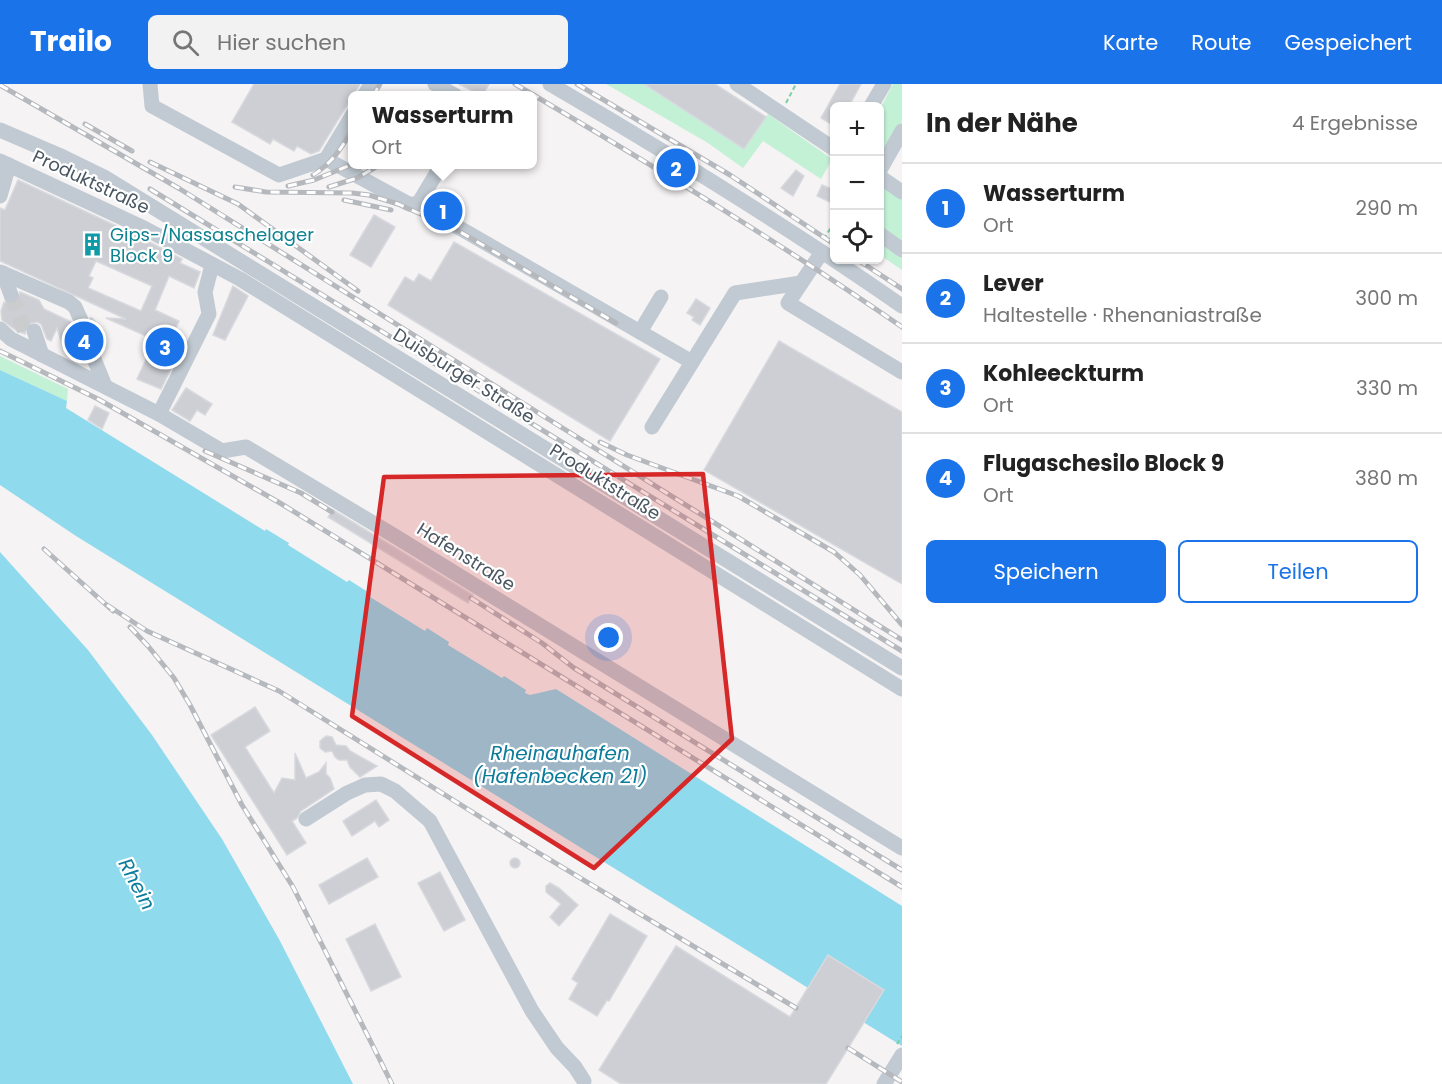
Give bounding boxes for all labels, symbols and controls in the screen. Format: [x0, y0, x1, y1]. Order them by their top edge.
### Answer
search box [148, 15, 568, 69]
text: Trailo [30, 22, 112, 61]
icon: search [169, 26, 202, 59]
text: Hier suchen [217, 27, 346, 58]
text: Karte [1103, 28, 1158, 57]
text: Route [1191, 28, 1252, 57]
text: Gespeichert [1285, 28, 1412, 57]
popup [348, 91, 537, 169]
text: Wasserturm [371, 100, 514, 131]
map controls [830, 102, 884, 264]
button: + [830, 102, 884, 156]
text: In der Nähe [926, 105, 1078, 141]
text: 4 Ergebnisse [1292, 109, 1418, 137]
text: Ort [371, 133, 402, 161]
street label: Produktstraße [29, 144, 154, 220]
pin: 2 [656, 146, 696, 190]
button: − [830, 156, 884, 210]
text: Wasserturm [983, 178, 1125, 209]
pin: 1 [424, 188, 462, 234]
text: 1 [942, 194, 949, 222]
text: 290 m [1355, 194, 1418, 222]
button: locate [830, 210, 884, 264]
text: Ort [983, 211, 1013, 239]
place label: Gips-/Nassaschelager Block 9 [110, 222, 314, 268]
building icon: Gips-/Nassaschelager Block 9 [79, 232, 105, 258]
text: Lever [983, 268, 1044, 299]
text: 2 [940, 284, 951, 312]
text: 300 m [1355, 284, 1418, 312]
text: Haltestelle · Rhenaniastraße [983, 301, 1262, 329]
pin: 4 [64, 318, 104, 364]
street label: Duisburger Straße [389, 322, 540, 429]
pin: 3 [146, 324, 184, 370]
text: Kohleeckturm [983, 358, 1144, 389]
text: 3 [939, 374, 952, 402]
text: 330 m [1356, 374, 1418, 402]
text: Ort [983, 391, 1013, 419]
street label: Produktstraße [545, 437, 665, 526]
text: Flugaschesilo Block 9 [983, 448, 1224, 479]
text: 4 [939, 464, 952, 492]
text: 380 m [1355, 464, 1418, 492]
text: Ort [983, 481, 1013, 509]
street label: Hafenstraße [412, 516, 520, 597]
button: Speichern [926, 540, 1166, 603]
button: Teilen [1178, 540, 1418, 603]
your location [594, 623, 623, 652]
water label: Rheinauhafen (Hafenbecken 21) [473, 739, 647, 790]
water label: Rhein [112, 853, 162, 915]

